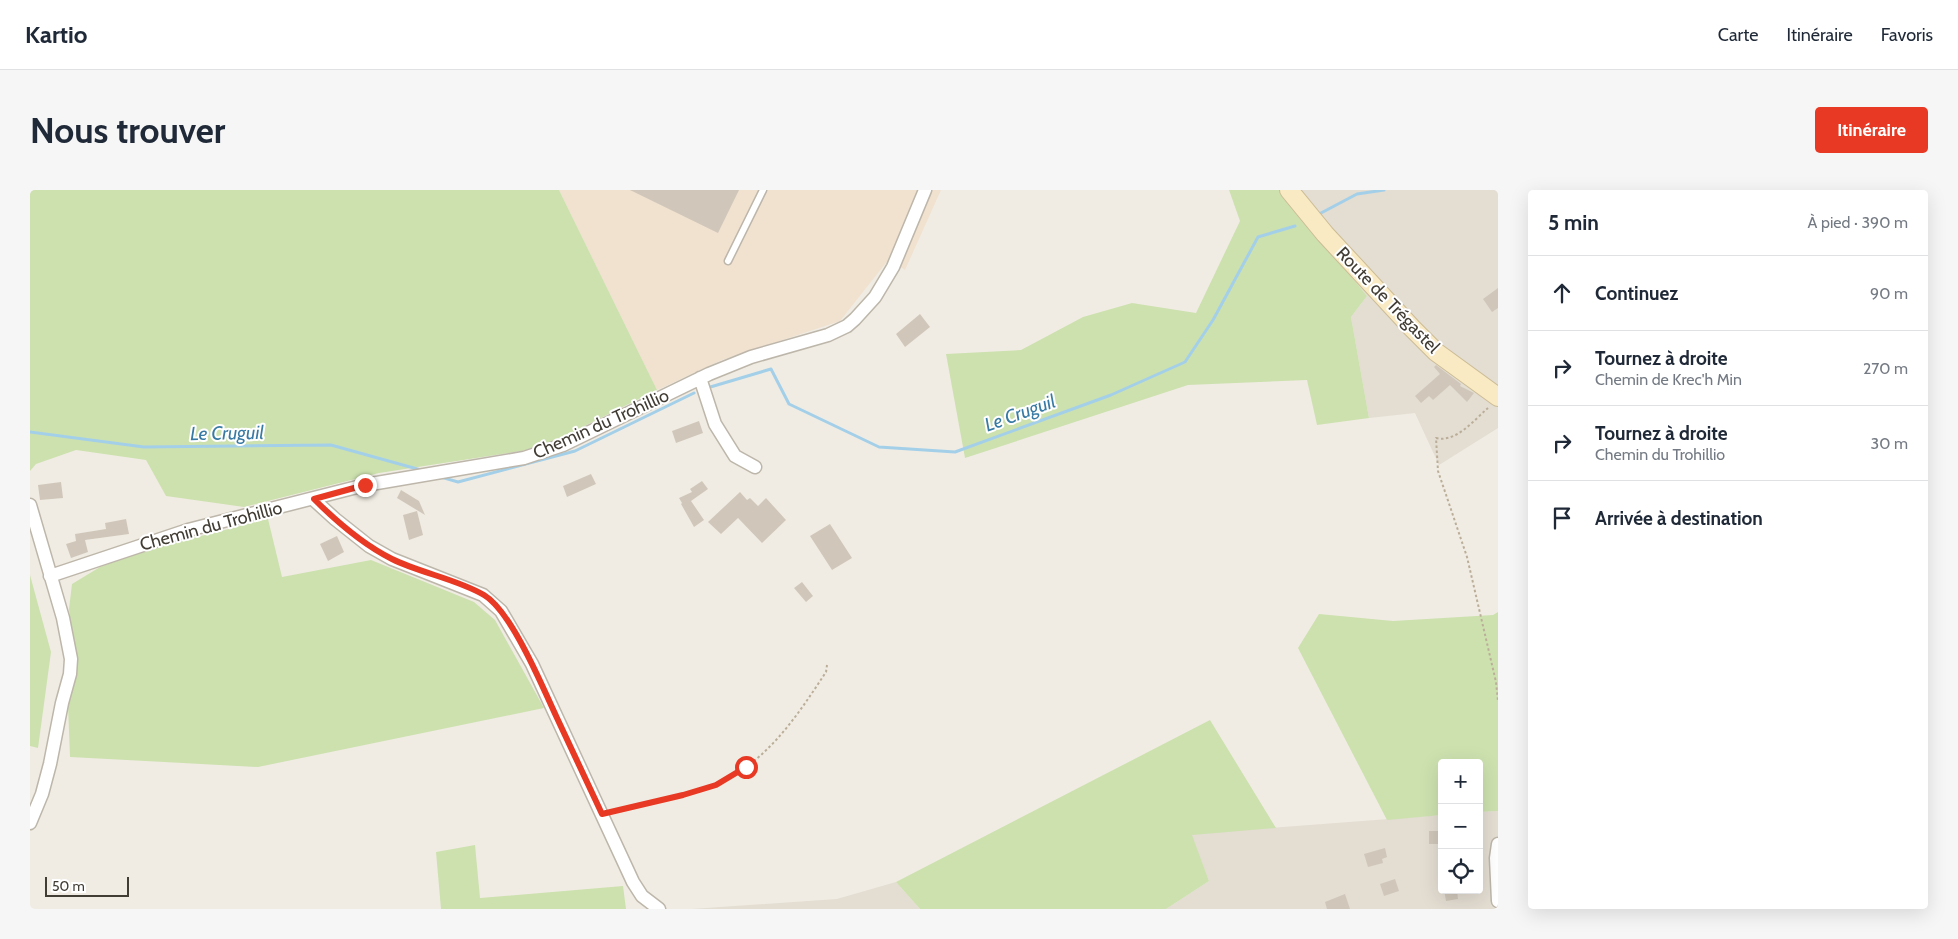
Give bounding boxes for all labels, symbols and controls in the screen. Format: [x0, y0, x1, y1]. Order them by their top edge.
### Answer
text: Kartio [25, 20, 88, 49]
text: Carte [1718, 24, 1758, 46]
text: Itinéraire [1786, 24, 1853, 46]
text: Favoris [1881, 24, 1933, 46]
button: Itinéraire [1815, 107, 1928, 153]
text: Nous trouver [30, 109, 225, 152]
text: 5 min [1548, 210, 1599, 235]
text: À pied · 390 m [1808, 213, 1908, 232]
street label: Route de Trégastel [1332, 242, 1445, 358]
icon: ahead [1548, 279, 1576, 307]
text: Continuez [1595, 282, 1678, 305]
text: 90 m [1870, 284, 1908, 303]
text: Tournez à droite [1595, 347, 1728, 370]
icon: right [1548, 354, 1576, 382]
text: 270 m [1863, 359, 1908, 378]
text: Chemin de Krec'h Min [1595, 370, 1742, 389]
street label: Chemin du Trohillio [530, 384, 672, 464]
water label: Le Cruguil [981, 389, 1059, 436]
water label: Le Cruguil [190, 421, 265, 445]
text: Tournez à droite [1595, 422, 1728, 445]
icon: right [1548, 429, 1576, 457]
text: 30 m [1871, 434, 1908, 453]
text: Chemin du Trohillio [1595, 445, 1725, 464]
route end [354, 474, 377, 497]
street label: Chemin du Trohillio [137, 496, 285, 556]
icon: arrive [1548, 504, 1576, 532]
text: Arrivée à destination [1595, 507, 1763, 530]
route start [735, 756, 758, 779]
map controls [1438, 759, 1483, 894]
button: + [1438, 759, 1483, 804]
button: − [1438, 804, 1483, 849]
button: locate [1438, 849, 1483, 894]
scale bar [45, 874, 129, 897]
text: 50 m [52, 877, 85, 895]

